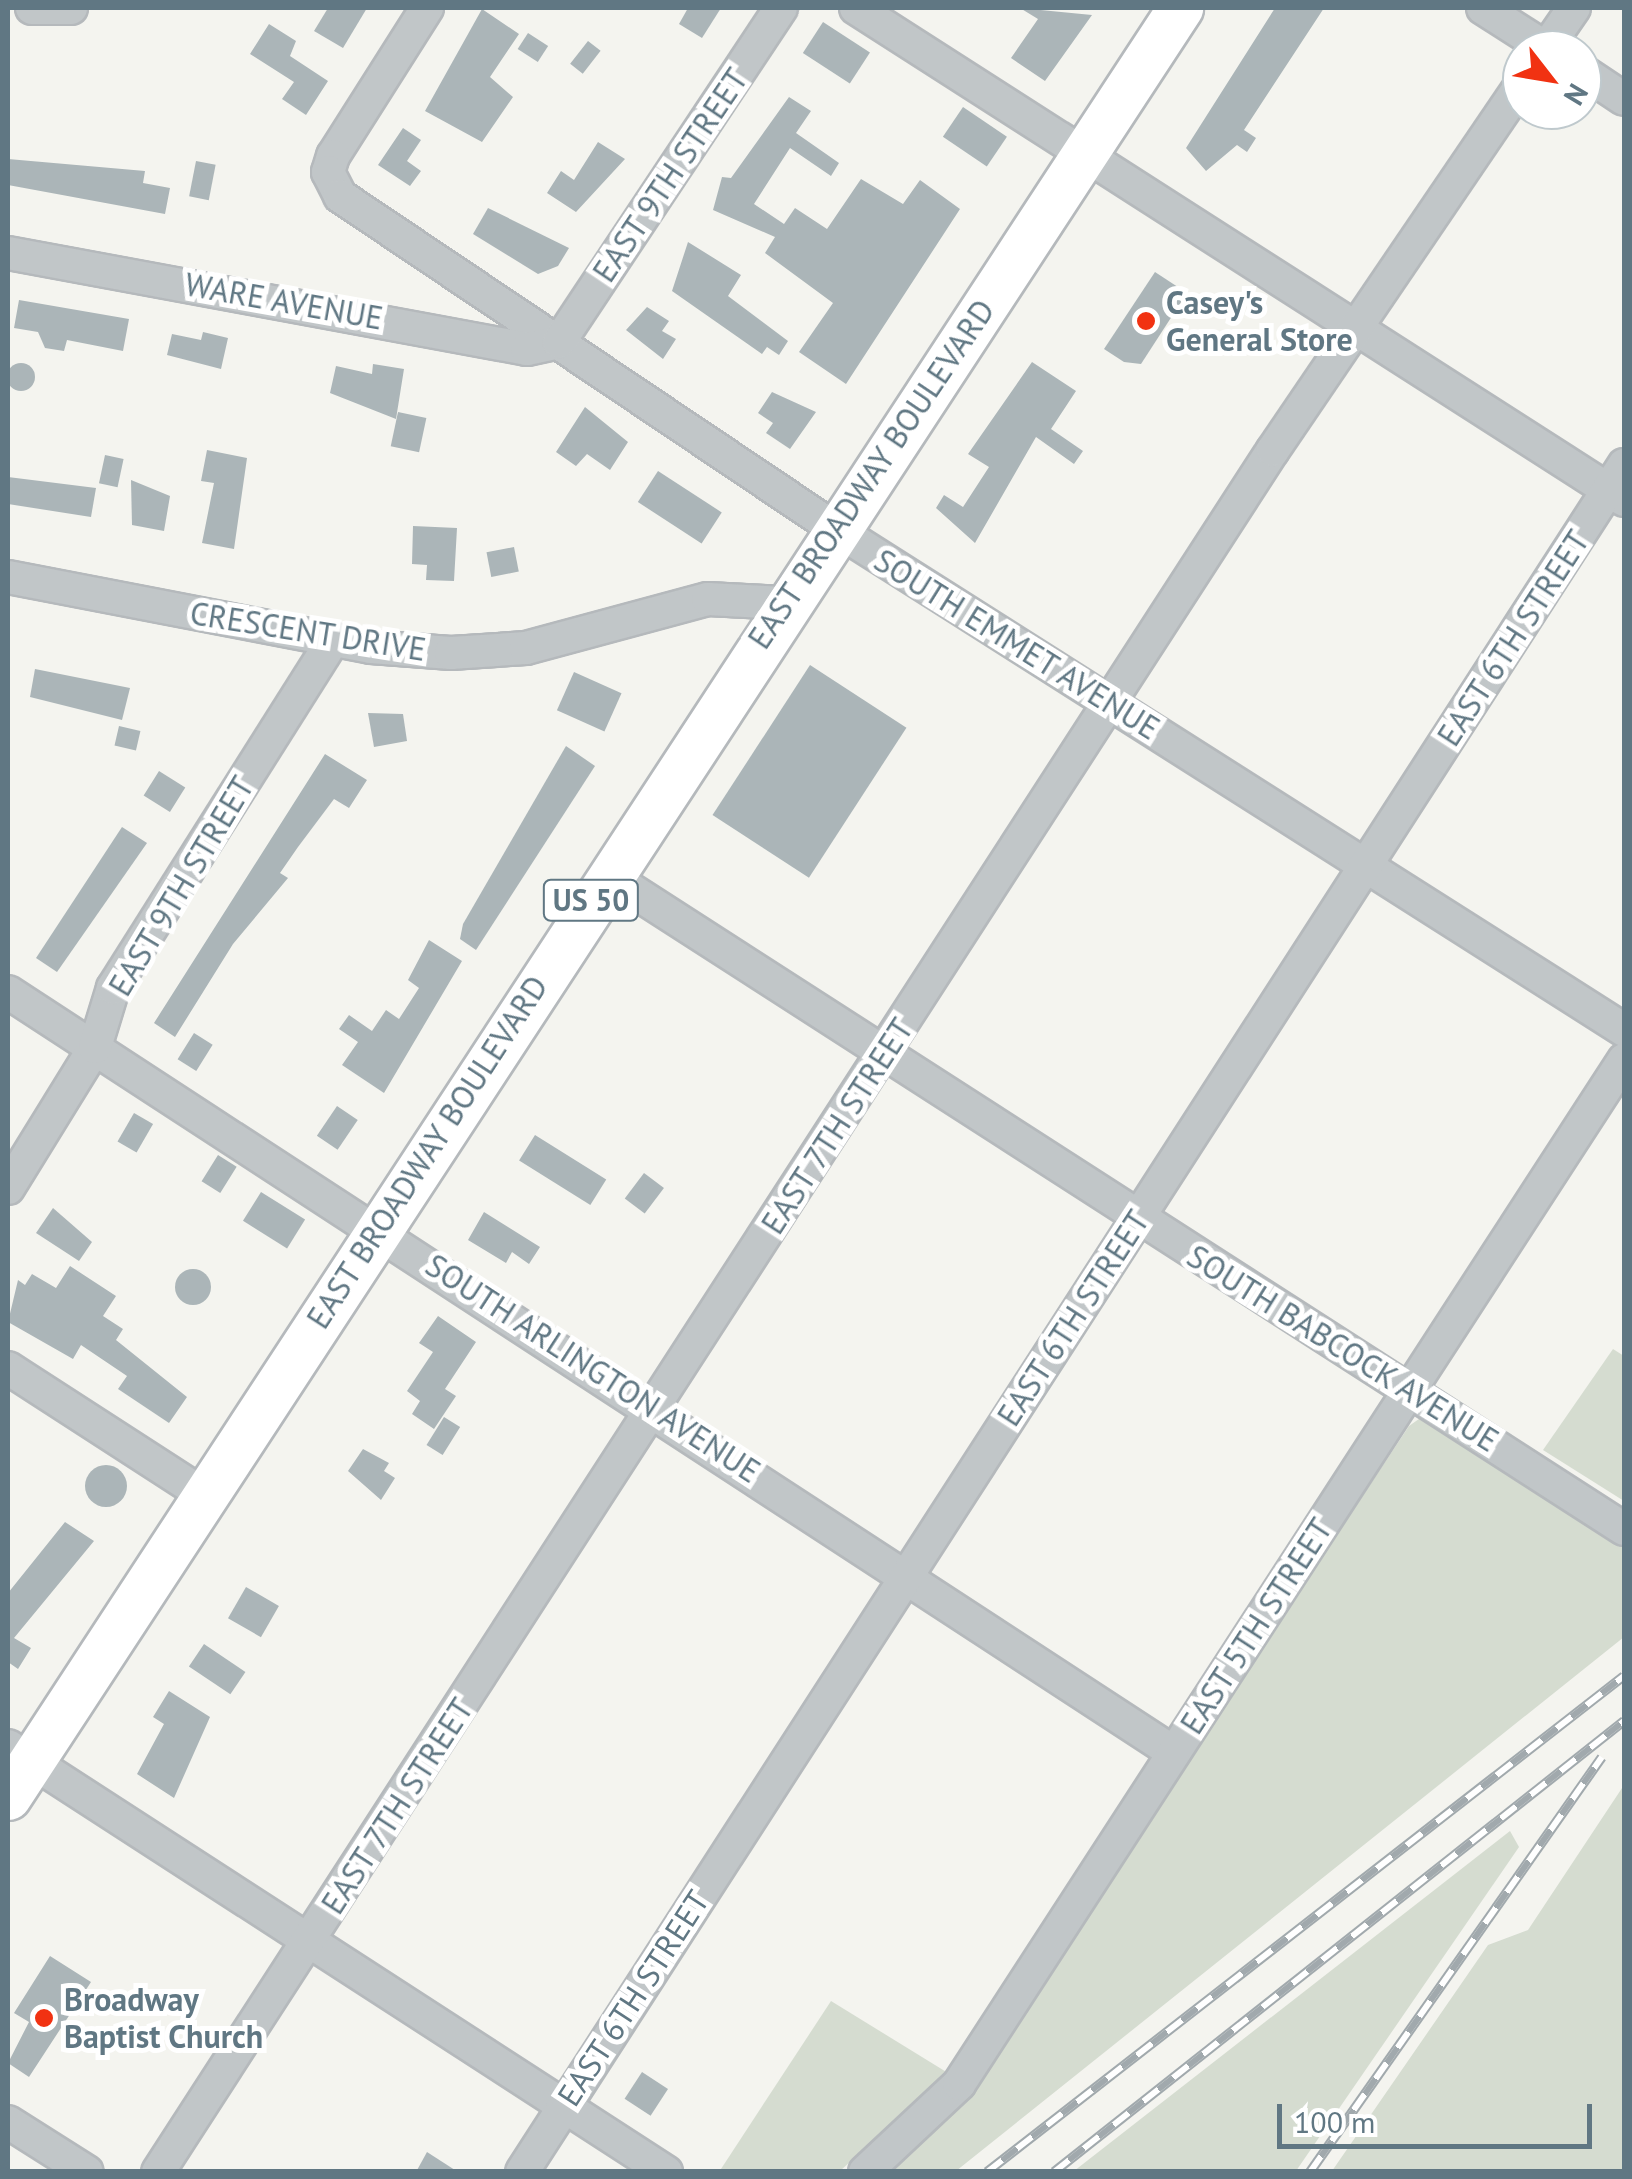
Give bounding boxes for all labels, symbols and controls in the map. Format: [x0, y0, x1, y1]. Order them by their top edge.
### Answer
north arrow [1502, 30, 1602, 130]
street label: EAST 9TH STREET [584, 61, 756, 289]
text: N [1556, 77, 1597, 112]
street label: WARE AVENUE [182, 265, 386, 337]
place label: Casey's General Store [1166, 284, 1353, 359]
street label: EAST BROADWAY BOULEVARD [739, 291, 1003, 657]
marker: Casey's General Store [1135, 310, 1157, 332]
street label: EAST 6TH STREET [1429, 523, 1597, 753]
street label: SOUTH EMMET AVENUE [866, 540, 1168, 748]
street label: CRESCENT DRIVE [187, 593, 429, 669]
street label: EAST 9TH STREET [100, 769, 262, 1003]
road number: US 50 [541, 875, 641, 925]
street label: EAST BROADWAY BOULEVARD [298, 968, 556, 1336]
street label: EAST 7TH STREET [753, 1011, 921, 1241]
street label: EAST 6TH STREET [989, 1203, 1157, 1433]
street label: SOUTH BABCOCK AVENUE [1180, 1236, 1506, 1460]
street label: SOUTH ARLINGTON AVENUE [418, 1245, 768, 1491]
street label: EAST 5TH STREET [1172, 1511, 1340, 1741]
street label: EAST 7TH STREET [313, 1691, 481, 1921]
street label: EAST 6TH STREET [549, 1883, 717, 2113]
place label: Broadway Baptist Church [64, 1981, 264, 2056]
marker: Broadway Baptist Church [33, 2007, 55, 2029]
scale bar [1282, 2084, 1597, 2146]
text: 100 m [1294, 2102, 1375, 2141]

